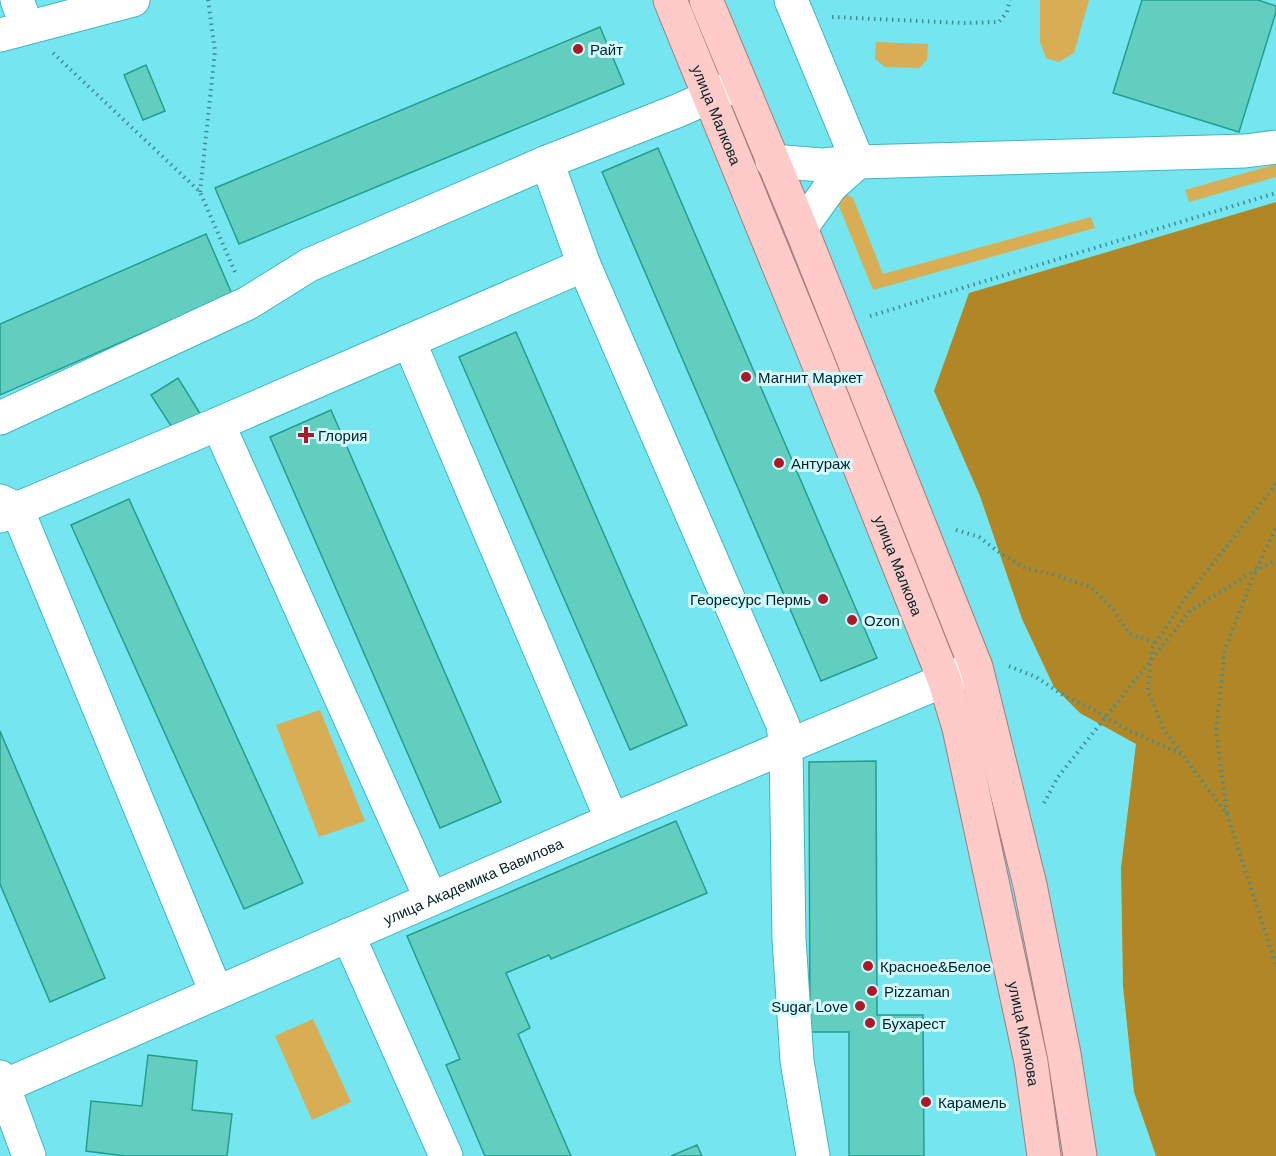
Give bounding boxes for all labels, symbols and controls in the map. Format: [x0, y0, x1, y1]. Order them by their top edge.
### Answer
place label: Райт [590, 41, 623, 58]
marker: Райт [571, 42, 585, 56]
street label: улица Малкова [689, 62, 745, 168]
place label: Магнит Маркет [758, 369, 863, 386]
marker: Магнит Маркет [739, 370, 753, 384]
place label: Глория [318, 427, 367, 444]
marker: Глория [299, 428, 313, 442]
place label: Антураж [791, 455, 850, 472]
marker: Антураж [772, 456, 786, 470]
street label: улица Малкова [871, 513, 927, 619]
place label: Георесурс Пермь [690, 591, 811, 608]
marker: Георесурс Пермь [816, 592, 830, 606]
place label: Ozon [864, 612, 900, 629]
marker: Ozon [845, 613, 859, 627]
street label: улица Академика Вавилова [381, 834, 566, 927]
place label: Красное&Белое [880, 958, 991, 975]
marker: Красное&Белое [861, 959, 875, 973]
street label: улица Малкова [1005, 980, 1043, 1088]
place label: Pizzaman [884, 983, 950, 1000]
marker: Pizzaman [865, 984, 879, 998]
place label: Sugar Love [771, 998, 848, 1015]
marker: Sugar Love [853, 999, 867, 1013]
place label: Бухарест [882, 1015, 946, 1032]
marker: Бухарест [863, 1016, 877, 1030]
place label: Карамель [938, 1094, 1007, 1111]
marker: Карамель [919, 1095, 933, 1109]

